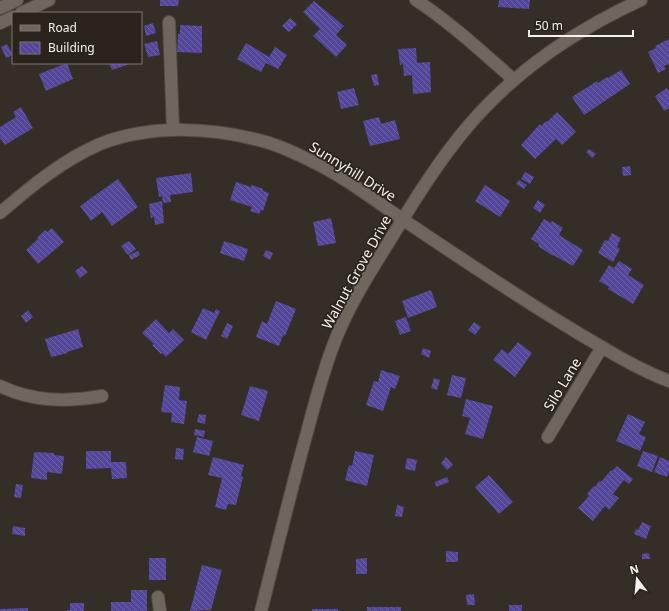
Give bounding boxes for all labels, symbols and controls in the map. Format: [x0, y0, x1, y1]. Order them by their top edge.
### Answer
legend [12, 12, 142, 64]
scale bar [529, 12, 633, 38]
text: 50 m [535, 17, 563, 34]
text: Road [48, 19, 77, 36]
text: Building [48, 39, 95, 56]
street label: Sunnyhill Drive [306, 137, 400, 205]
street label: Walnut Grove Drive [317, 212, 395, 332]
street label: Silo Lane [539, 354, 585, 414]
north arrow [617, 559, 657, 599]
text: N [628, 560, 640, 577]

